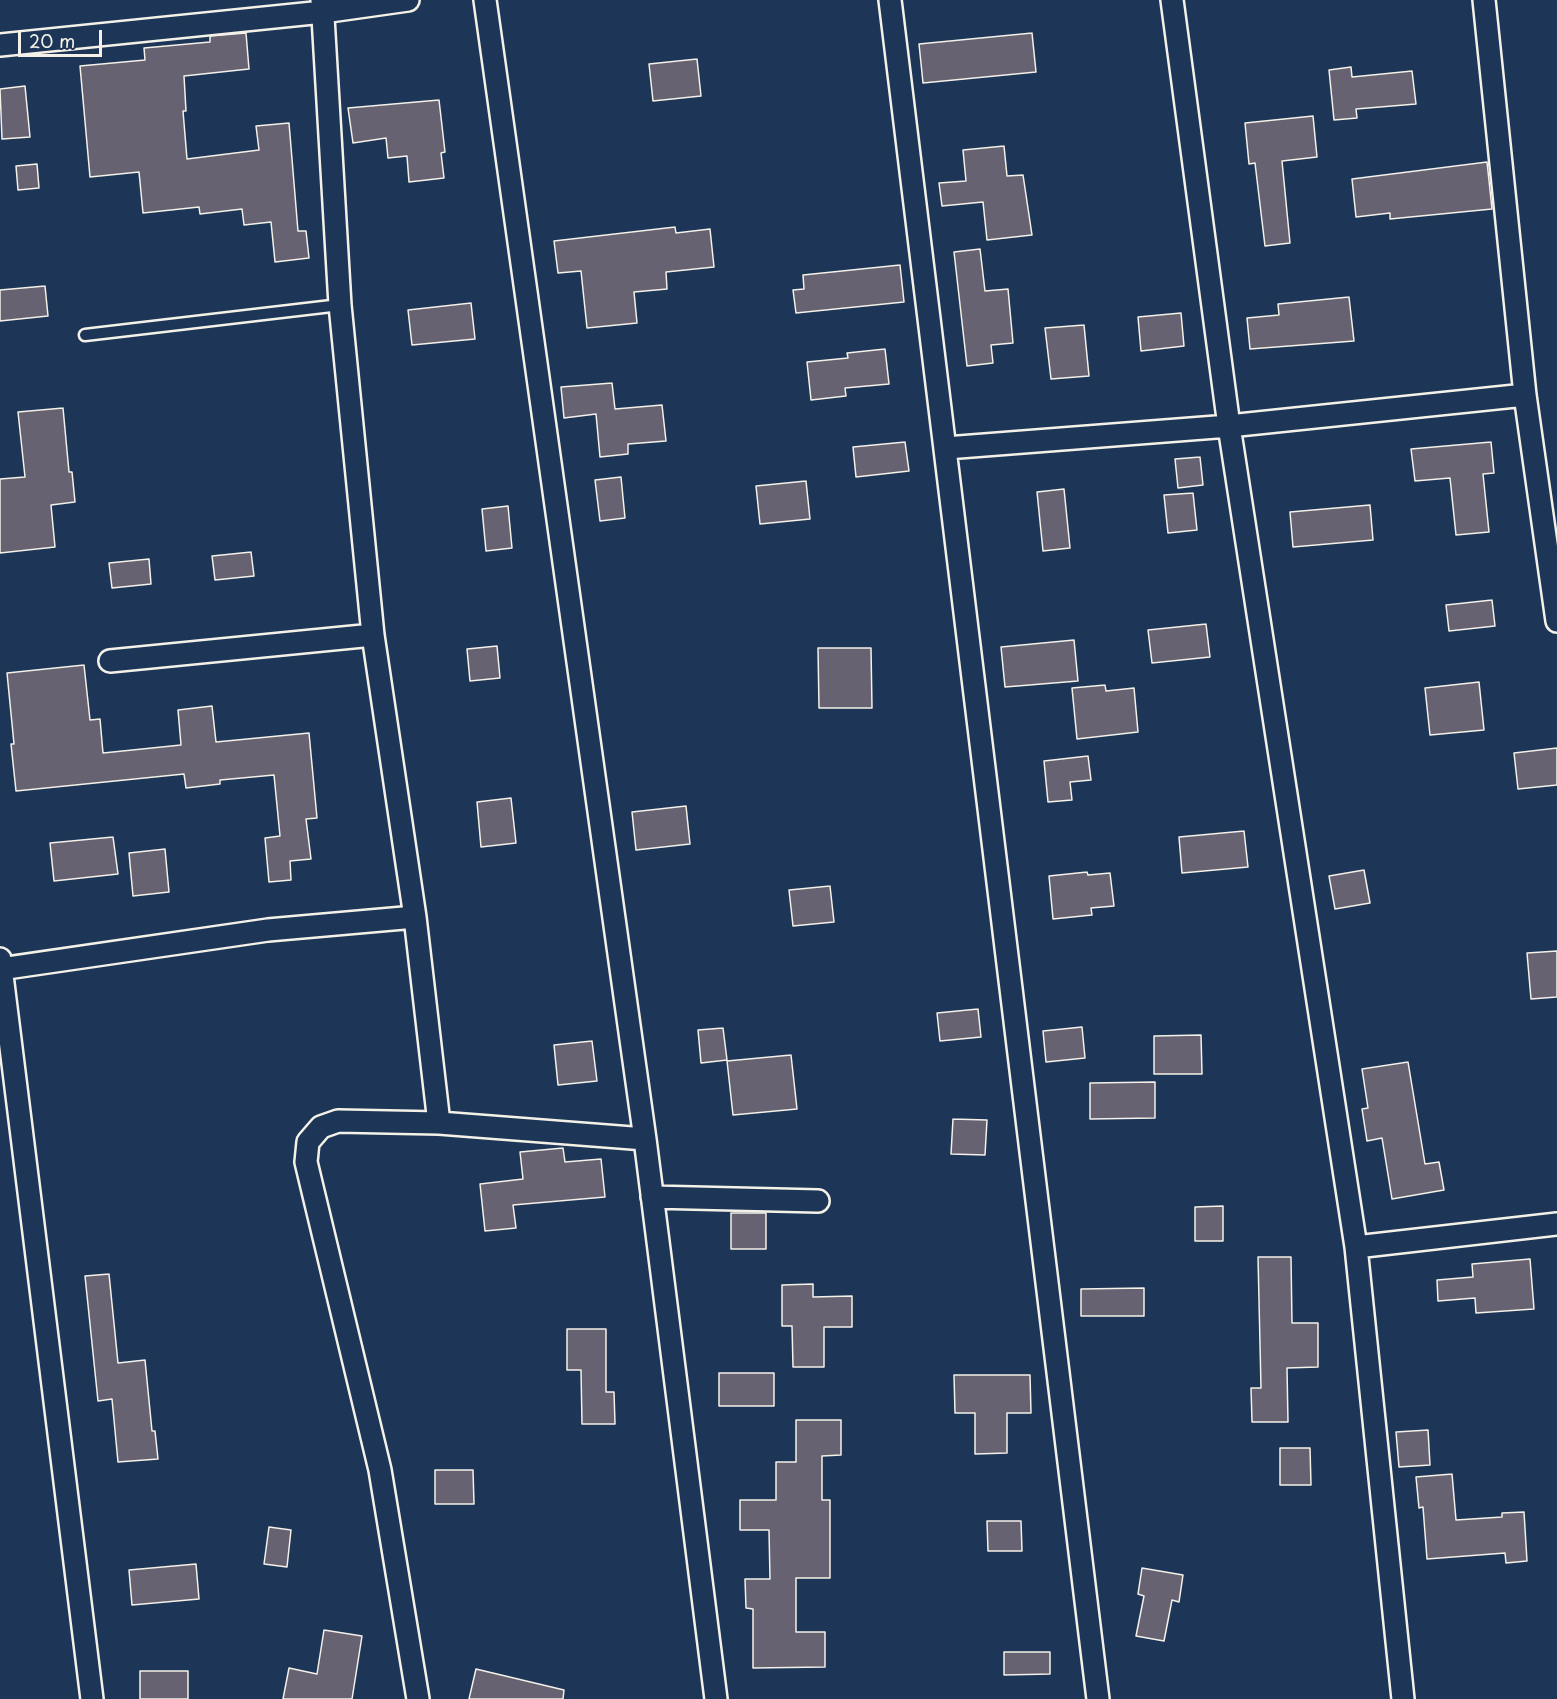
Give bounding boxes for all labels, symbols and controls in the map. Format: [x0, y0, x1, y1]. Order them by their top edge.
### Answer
scale bar [21, 18, 105, 56]
text: 20 m [29, 27, 75, 54]

